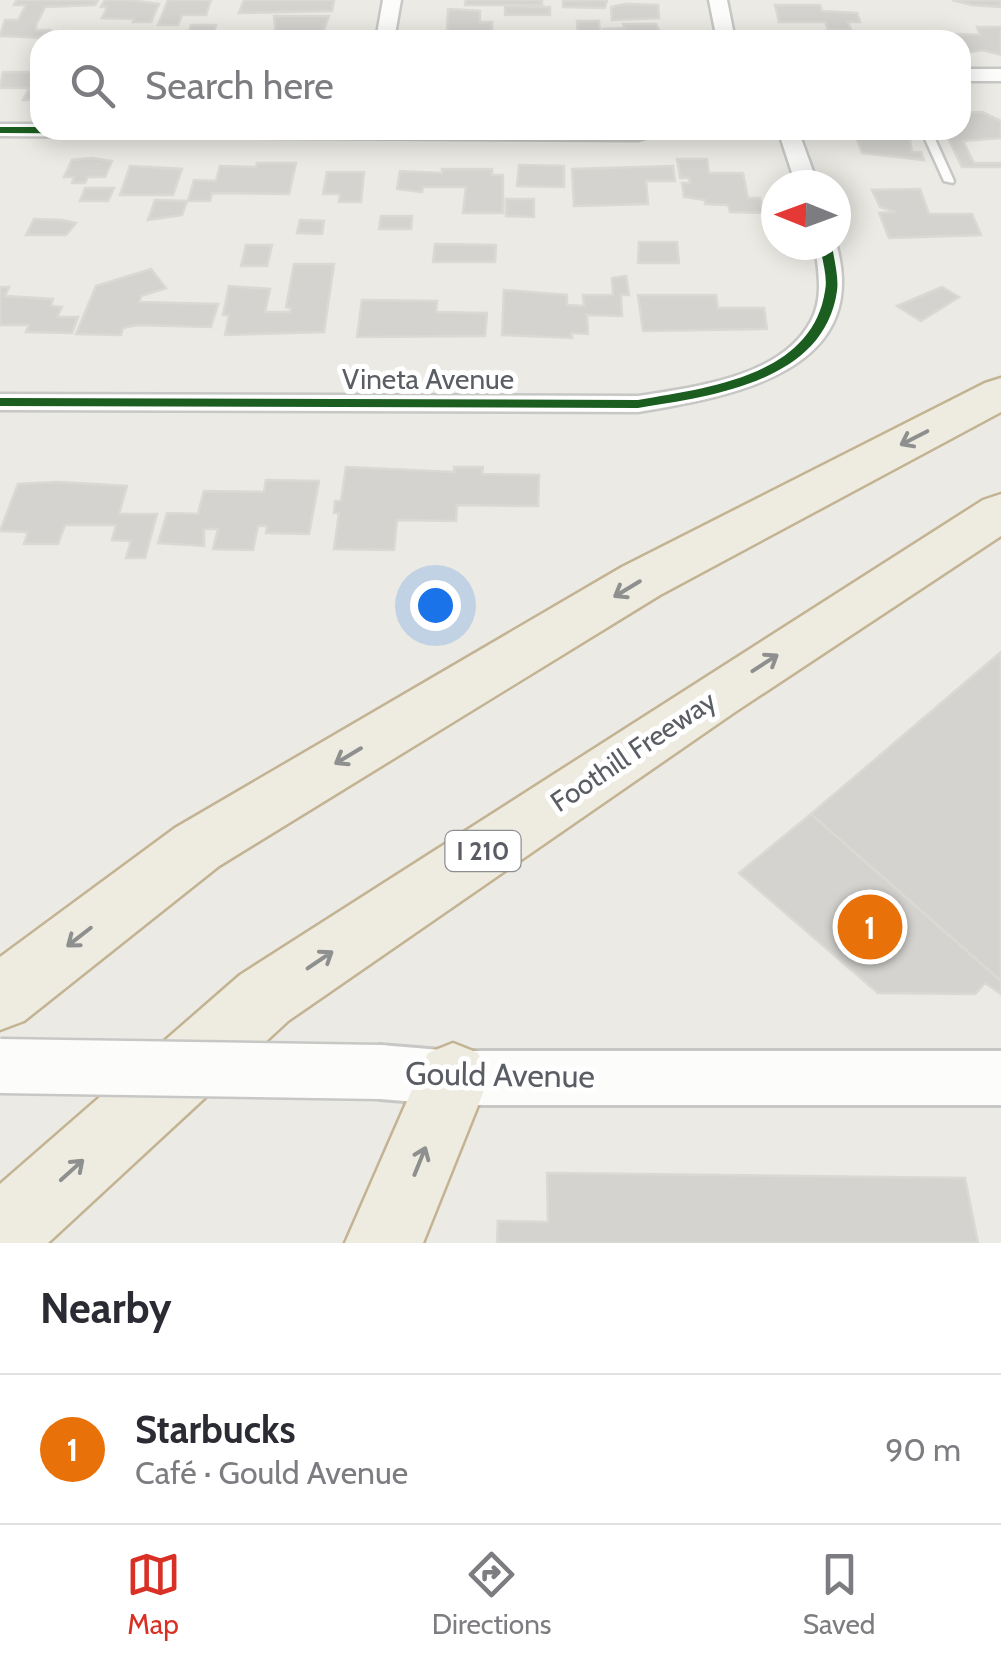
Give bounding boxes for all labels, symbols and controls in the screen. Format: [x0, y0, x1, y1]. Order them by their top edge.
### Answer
search box [30, 30, 971, 140]
icon: search [65, 58, 120, 113]
text: Search here [145, 62, 334, 109]
north arrow [761, 170, 851, 260]
street label: Vineta Avenue [342, 362, 514, 396]
one-way arrow [900, 429, 930, 448]
one-way arrow [613, 579, 642, 599]
your location [410, 580, 461, 631]
one-way arrow [750, 653, 779, 674]
street label: Foothill Freeway [544, 683, 722, 819]
one-way arrow [334, 746, 363, 766]
road number: I 210 [446, 831, 520, 871]
pin: 1 [838, 890, 902, 964]
one-way arrow [66, 927, 93, 948]
one-way arrow [306, 950, 334, 971]
street label: Gould Avenue [405, 1053, 595, 1096]
one-way arrow [412, 1146, 430, 1177]
one-way arrow [59, 1159, 85, 1182]
text: Nearby [40, 1282, 172, 1334]
text: Starbucks [135, 1406, 296, 1453]
text: 1 [67, 1430, 78, 1469]
text: 90 m [885, 1430, 961, 1469]
text: Café · Gould Avenue [135, 1453, 408, 1492]
tab: Map [126, 1547, 181, 1641]
tab: Directions [432, 1547, 551, 1641]
tab: Saved [803, 1547, 875, 1641]

